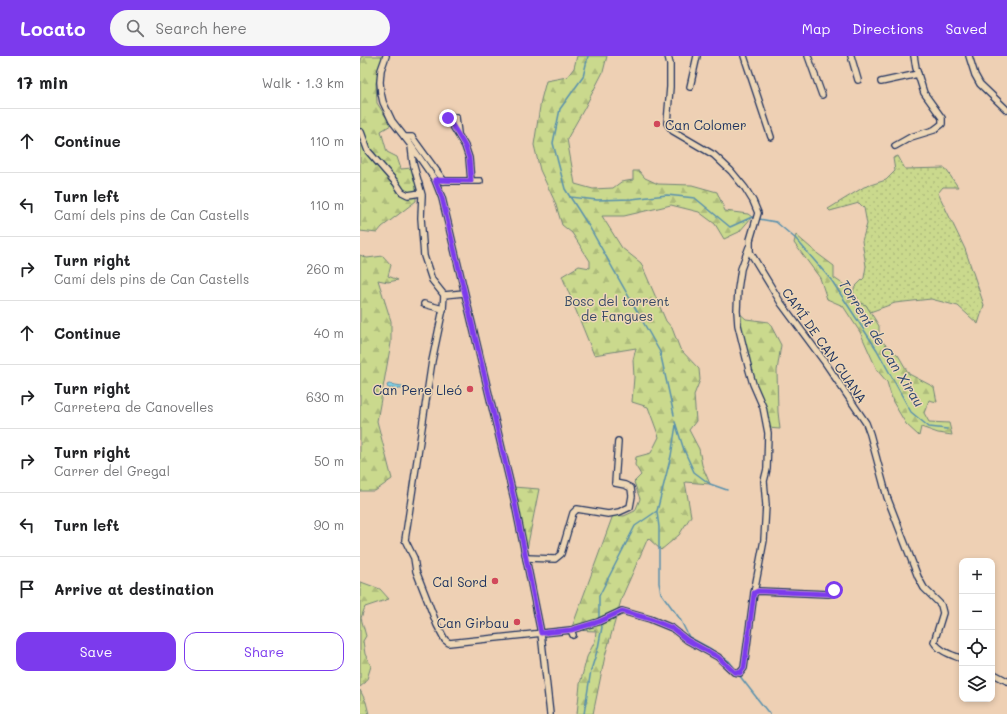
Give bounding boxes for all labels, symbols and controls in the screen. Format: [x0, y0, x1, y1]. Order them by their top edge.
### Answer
search box [110, 10, 390, 46]
text: Locato [20, 16, 86, 41]
icon: search [124, 17, 146, 39]
text: Search here [156, 18, 247, 38]
text: Map [802, 19, 830, 38]
text: Directions [852, 19, 923, 38]
text: Saved [945, 19, 987, 38]
text: 17 min [16, 71, 68, 93]
text: Walk · 1.3 km [262, 74, 344, 91]
route end [439, 109, 457, 127]
place label: Can Colomer [665, 116, 747, 133]
marker: Can Colomer [652, 119, 662, 129]
icon: ahead [16, 130, 38, 152]
text: Continue [54, 131, 121, 151]
text: 110 m [310, 132, 344, 149]
text: Turn left [54, 186, 119, 206]
icon: left [16, 194, 38, 216]
text: 110 m [310, 196, 344, 213]
text: Camí dels pins de Can Castells [54, 206, 249, 223]
text: Turn right [54, 250, 131, 270]
icon: right [16, 258, 38, 280]
text: 260 m [306, 260, 344, 277]
text: Camí dels pins de Can Castells [54, 270, 249, 287]
water label: Torrent de Can Xirau [835, 276, 929, 410]
street label: CAMÍ DE CAN CUANA [779, 284, 871, 406]
park label: Bosc del torrent de Fangues [564, 292, 670, 324]
icon: ahead [16, 322, 38, 344]
text: Continue [54, 323, 121, 343]
text: 40 m [314, 324, 344, 341]
text: Turn right [54, 378, 131, 398]
place label: Can Pere Lleó [373, 381, 462, 398]
marker: Can Pere Lleó [465, 384, 475, 394]
icon: right [16, 386, 38, 408]
text: 630 m [306, 388, 344, 405]
text: Carretera de Canovelles [54, 398, 214, 415]
text: Turn right [54, 442, 131, 462]
icon: right [16, 450, 38, 472]
text: 50 m [314, 452, 344, 469]
text: Carrer del Gregal [54, 462, 170, 479]
icon: left [16, 514, 38, 536]
text: Turn left [54, 515, 119, 535]
text: 90 m [314, 516, 344, 533]
map controls [959, 558, 995, 702]
button: + [959, 558, 995, 594]
place label: Cal Sord [432, 573, 487, 590]
marker: Cal Sord [490, 576, 500, 586]
icon: arrive [16, 578, 38, 600]
text: Arrive at destination [54, 579, 214, 599]
route start [825, 581, 843, 599]
button: − [959, 594, 995, 630]
place label: Can Girbau [437, 614, 509, 631]
marker: Can Girbau [512, 617, 522, 627]
button: locate [959, 630, 995, 666]
button: Save [16, 632, 176, 671]
button: Share [184, 632, 344, 671]
button: layers [959, 666, 995, 702]

